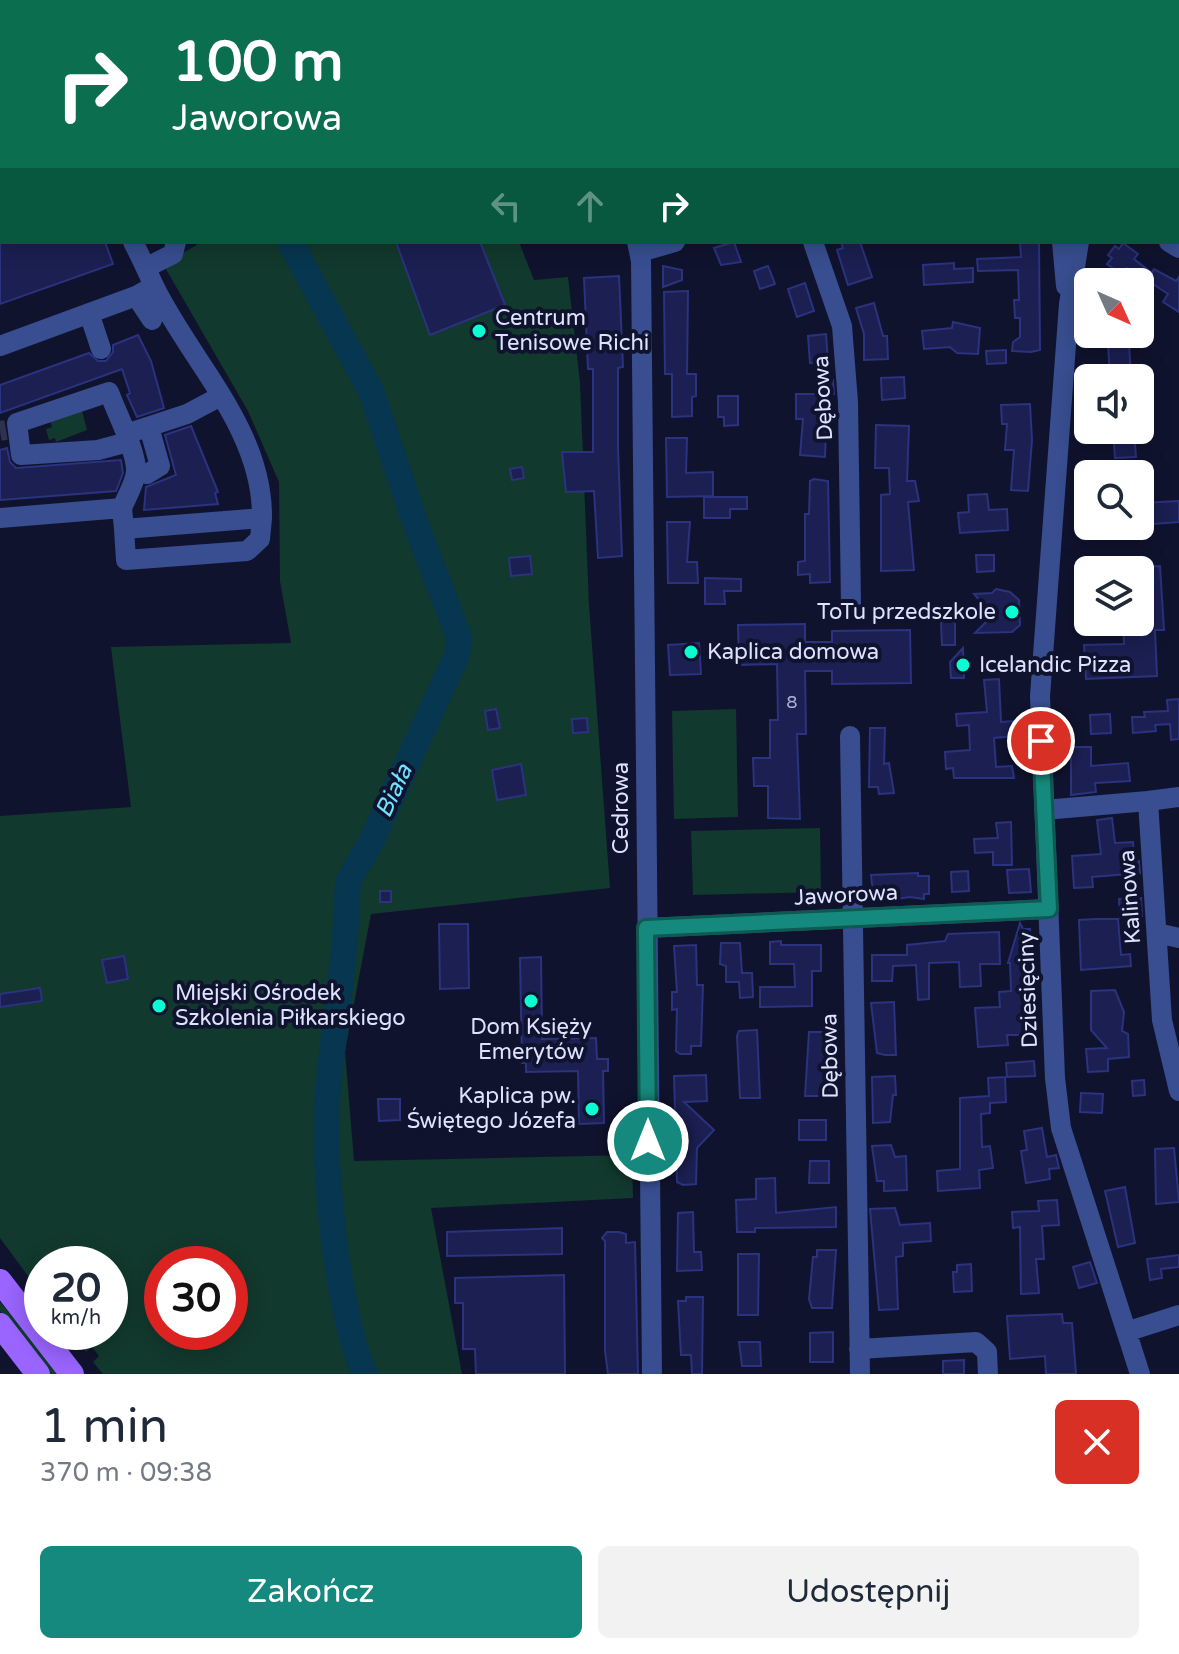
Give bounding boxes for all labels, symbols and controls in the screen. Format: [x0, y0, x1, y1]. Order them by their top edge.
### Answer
text: 100 m [172, 29, 343, 96]
icon: right [40, 32, 144, 136]
text: Jaworowa [172, 97, 342, 140]
icon: left [484, 184, 528, 228]
icon: ahead [568, 184, 612, 228]
icon: right [652, 184, 696, 228]
north arrow [1074, 268, 1154, 348]
map controls [1074, 268, 1154, 636]
place label: Centrum Tenisowe Richi [495, 305, 649, 356]
marker: Centrum Tenisowe Richi [470, 322, 488, 340]
street label: Dębowa [808, 355, 838, 441]
button: sound [1074, 364, 1154, 444]
button: search [1074, 460, 1154, 540]
button: layers [1074, 556, 1154, 636]
place label: ToTu przedszkole [817, 599, 996, 625]
marker: ToTu przedszkole [1003, 603, 1021, 621]
place label: Kaplica domowa [707, 639, 879, 665]
marker: Kaplica domowa [682, 643, 700, 661]
place label: Icelandic Pizza [979, 652, 1131, 678]
marker: Icelandic Pizza [954, 656, 972, 674]
house number: 8 [786, 691, 798, 713]
pin [1007, 707, 1075, 775]
icon: arrive [1019, 719, 1063, 763]
water label: Biała [369, 759, 419, 822]
street label: Cedrowa [608, 762, 634, 854]
street label: Kalinowa [1114, 849, 1146, 945]
street label: Jaworowa [793, 879, 899, 911]
street label: Dziesięciny [1013, 931, 1043, 1048]
place label: Miejski Ośrodek Szkolenia Piłkarskiego [175, 980, 406, 1031]
marker: Dom Księży Emerytów [522, 992, 540, 1010]
marker: Miejski Ośrodek Szkolenia Piłkarskiego [150, 997, 168, 1015]
street label: Dębowa [816, 1013, 844, 1099]
place label: Dom Księży Emerytów [470, 1014, 592, 1065]
place label: Kaplica pw. Świętego Józefa [407, 1083, 576, 1134]
position arrow [606, 1099, 690, 1183]
marker: Kaplica pw. Świętego Józefa [583, 1100, 601, 1118]
speed limit sign: 30 [144, 1246, 248, 1350]
text: 20 [51, 1264, 101, 1312]
text: km/h [51, 1306, 101, 1330]
text: 1 min [40, 1398, 168, 1456]
button: close [1055, 1400, 1139, 1484]
text: 370 m · 09:38 [40, 1457, 212, 1488]
button: Zakończ [40, 1546, 582, 1638]
button: Udostępnij [598, 1546, 1139, 1638]

